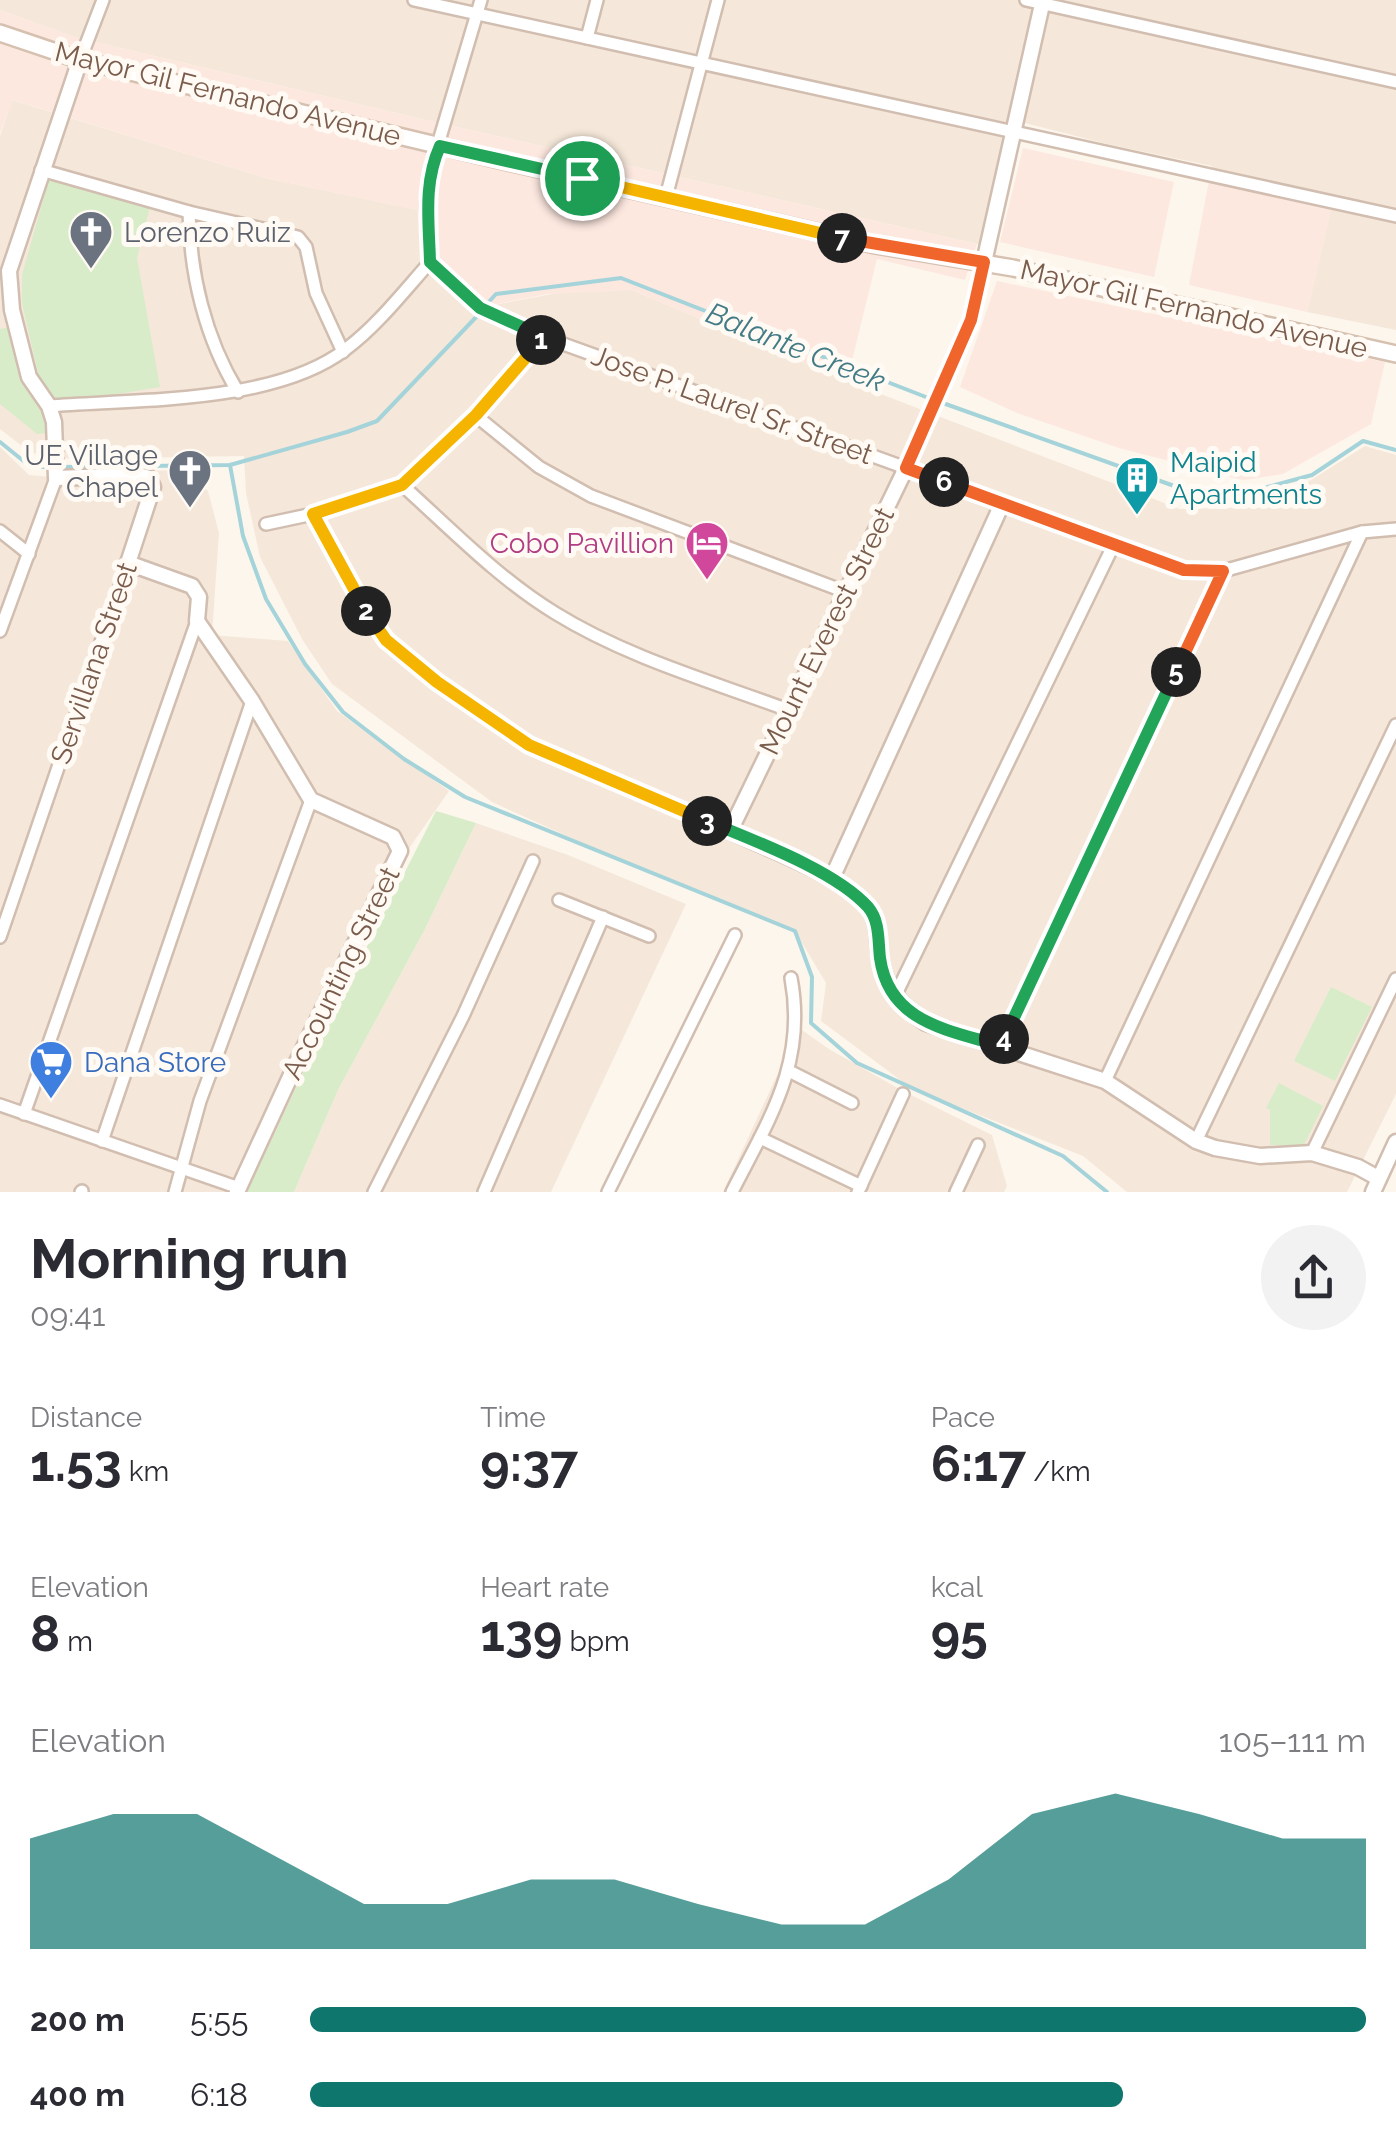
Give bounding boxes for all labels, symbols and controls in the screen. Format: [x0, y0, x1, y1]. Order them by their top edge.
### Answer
street label: Mayor Gil Fernando Avenue [52, 35, 404, 153]
pin [540, 136, 625, 221]
icon: arrive [555, 151, 610, 206]
church icon: Lorenzo Ruiz [68, 209, 114, 270]
pin: 7 [817, 213, 867, 263]
place label: Lorenzo Ruiz [124, 216, 291, 249]
text: 7 [834, 221, 850, 254]
street label: Mayor Gil Fernando Avenue [1017, 253, 1371, 365]
water label: Balante Creek [701, 295, 891, 399]
pin: 1 [516, 315, 566, 365]
text: 1 [534, 323, 548, 356]
street label: Jose P. Laurel Sr. Street [587, 339, 877, 471]
place label: UE Village Chapel [24, 439, 158, 504]
place label: Maipid Apartments [1170, 446, 1322, 511]
church icon: UE Village Chapel [167, 448, 213, 509]
building icon: Maipid Apartments [1114, 455, 1160, 516]
pin: 6 [919, 457, 969, 507]
text: 6 [936, 465, 953, 498]
street label: Mount Everest Street [753, 501, 902, 760]
hotel icon: Cobo Pavillion [684, 520, 730, 581]
place label: Cobo Pavillion [490, 527, 674, 560]
street label: Servillana Street [44, 557, 144, 768]
pin: 2 [341, 586, 391, 636]
text: 2 [358, 594, 374, 627]
pin: 5 [1151, 647, 1201, 697]
text: 5 [1168, 655, 1184, 688]
pin: 3 [682, 796, 732, 846]
text: 3 [699, 804, 715, 837]
street label: Accounting Street [275, 861, 407, 1085]
pin: 4 [979, 1014, 1029, 1064]
text: 4 [996, 1022, 1012, 1055]
supermarket icon: Dana Store [28, 1039, 74, 1100]
place label: Dana Store [84, 1046, 226, 1079]
button: share [1261, 1225, 1366, 1330]
text: Morning run [30, 1226, 349, 1291]
text: 09:41 [30, 1296, 106, 1333]
text: Distance [30, 1401, 142, 1434]
text: Time [480, 1401, 546, 1434]
text: Pace [931, 1401, 995, 1434]
text: 1.53 [30, 1434, 122, 1493]
text: 9:37 [480, 1434, 578, 1493]
text: 6:17 [931, 1434, 1026, 1493]
text: km [122, 1455, 169, 1488]
text: /km [1026, 1455, 1091, 1488]
text: Elevation [30, 1571, 149, 1604]
text: Heart rate [480, 1571, 609, 1604]
text: kcal [931, 1571, 983, 1604]
text: 8 [30, 1604, 60, 1663]
text: 139 [480, 1604, 562, 1663]
text: 95 [931, 1604, 988, 1663]
text: m [60, 1625, 93, 1658]
text: bpm [562, 1625, 630, 1658]
text: Elevation [30, 1722, 166, 1759]
text: 105–111 m [1219, 1722, 1366, 1759]
text: 200 m [30, 2001, 125, 2038]
text: 5:55 [190, 2001, 248, 2038]
text: 400 m [30, 2076, 125, 2113]
text: 6:18 [190, 2076, 248, 2113]

